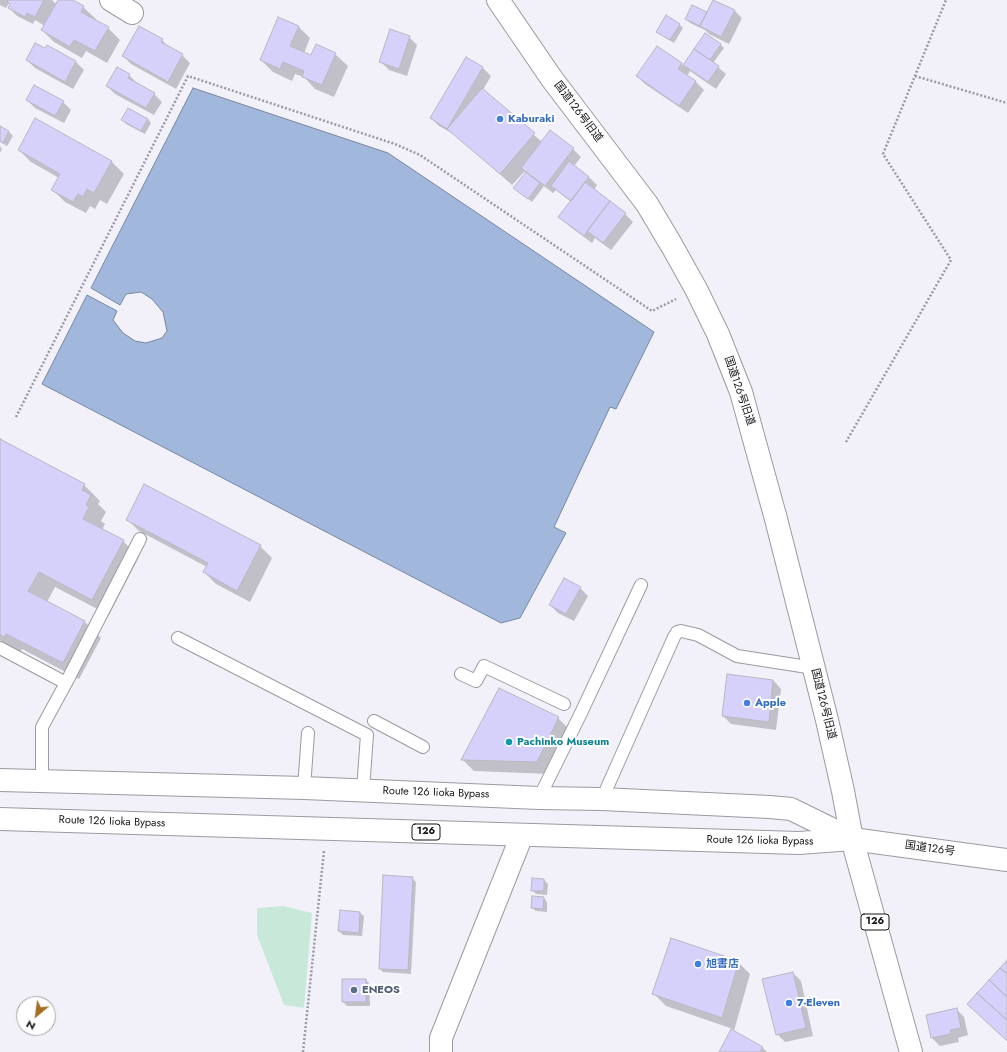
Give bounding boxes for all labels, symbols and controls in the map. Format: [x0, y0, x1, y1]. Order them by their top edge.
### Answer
street label: 国道126号旧道 [551, 79, 605, 145]
place label: Kaburaki [508, 112, 555, 126]
marker: Kaburaki [495, 114, 505, 124]
street label: 国道126号旧道 [721, 355, 757, 427]
street label: 国道126号旧道 [808, 667, 838, 741]
place label: Apple [755, 696, 786, 710]
marker: Apple [742, 698, 752, 708]
place label: Pachinko Museum [517, 735, 609, 749]
marker: Pachinko Museum [504, 737, 514, 747]
street label: Route 126 Iioka Bypass [382, 785, 490, 801]
street label: Route 126 Iioka Bypass [58, 814, 166, 830]
road number: 126 [412, 824, 440, 840]
street label: Route 126 Iioka Bypass [706, 833, 814, 849]
street label: 国道126号 [904, 839, 956, 859]
road number: 126 [861, 914, 889, 930]
place label: 旭書店 [706, 957, 739, 971]
marker: 旭書店 [693, 959, 703, 969]
place label: ENEOS [362, 983, 400, 997]
marker: ENEOS [349, 985, 359, 995]
north arrow [16, 996, 56, 1036]
place label: 7-Eleven [797, 996, 840, 1010]
marker: 7-Eleven [784, 998, 794, 1008]
text: N [23, 1017, 38, 1035]

